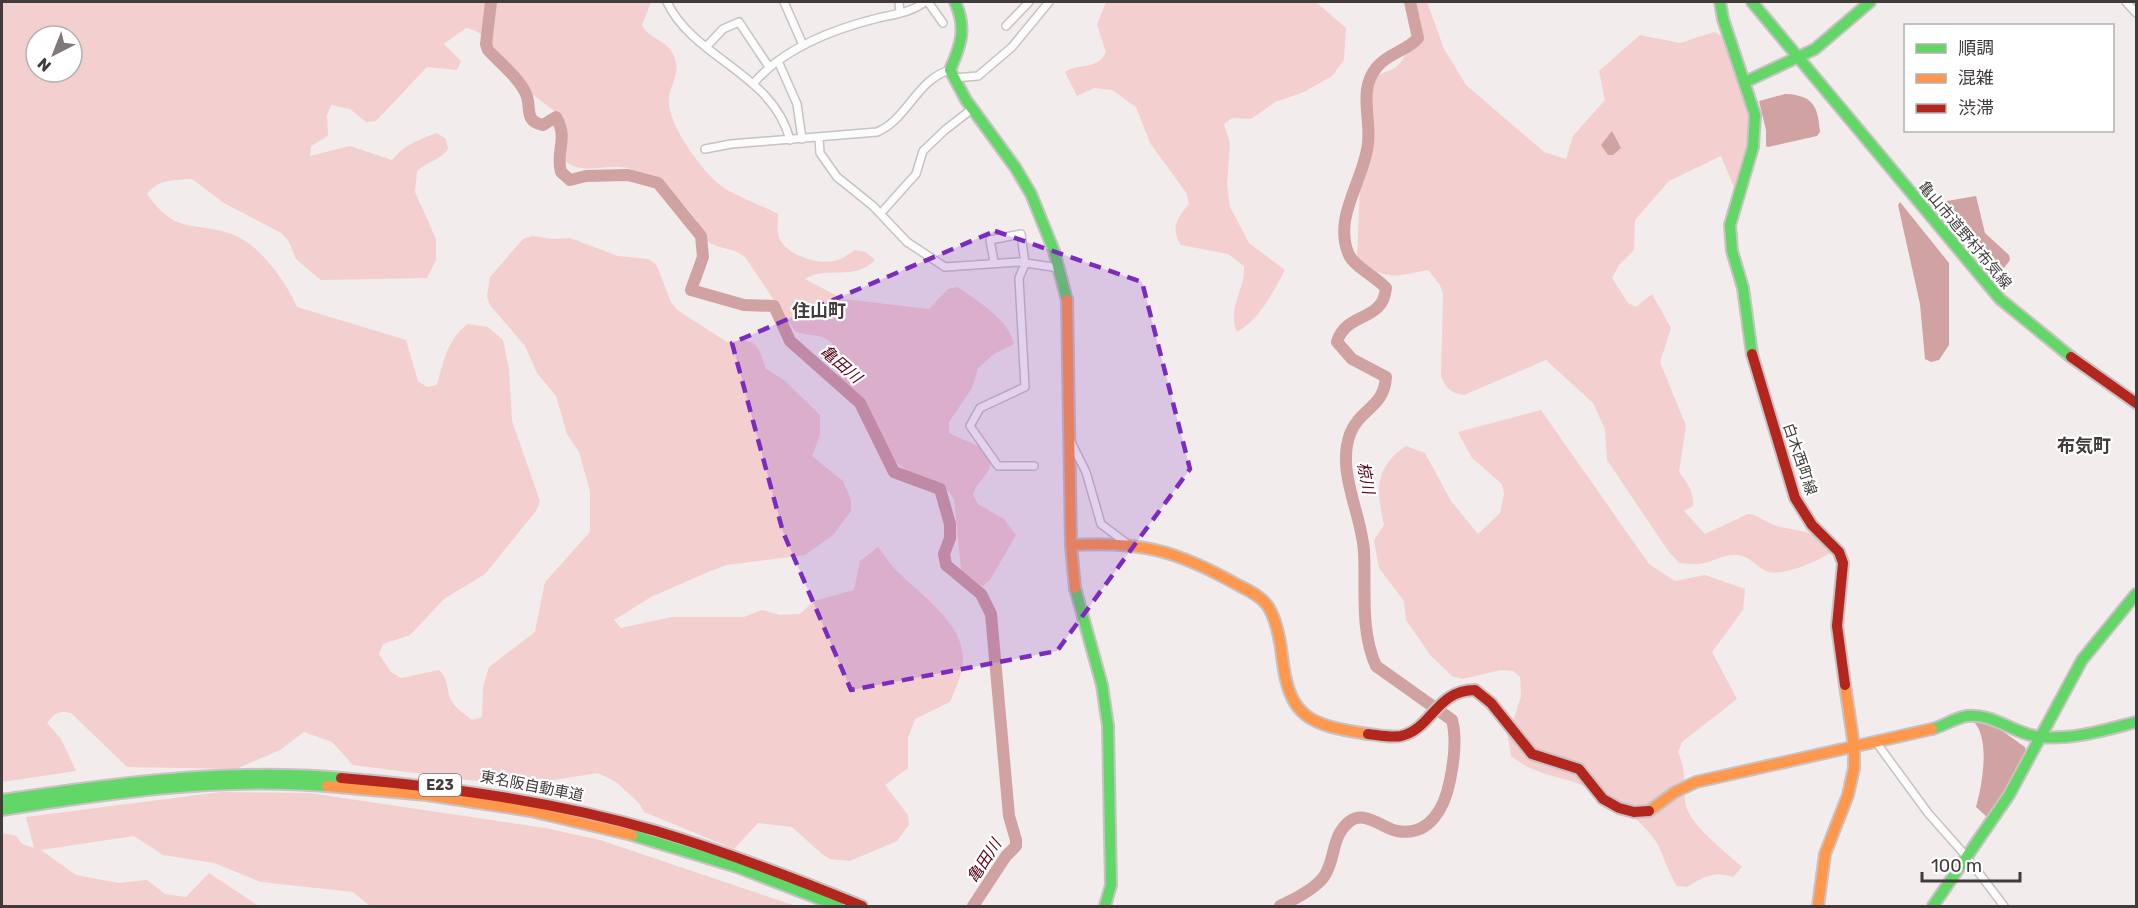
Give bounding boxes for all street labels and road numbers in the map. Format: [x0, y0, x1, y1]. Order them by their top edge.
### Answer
street label: 亀山市道野村布気線 [1915, 178, 2015, 292]
street label: 白木西町線 [1779, 421, 1821, 497]
street label: 東名阪自動車道 [479, 767, 585, 805]
road number: E23 [419, 774, 461, 796]

